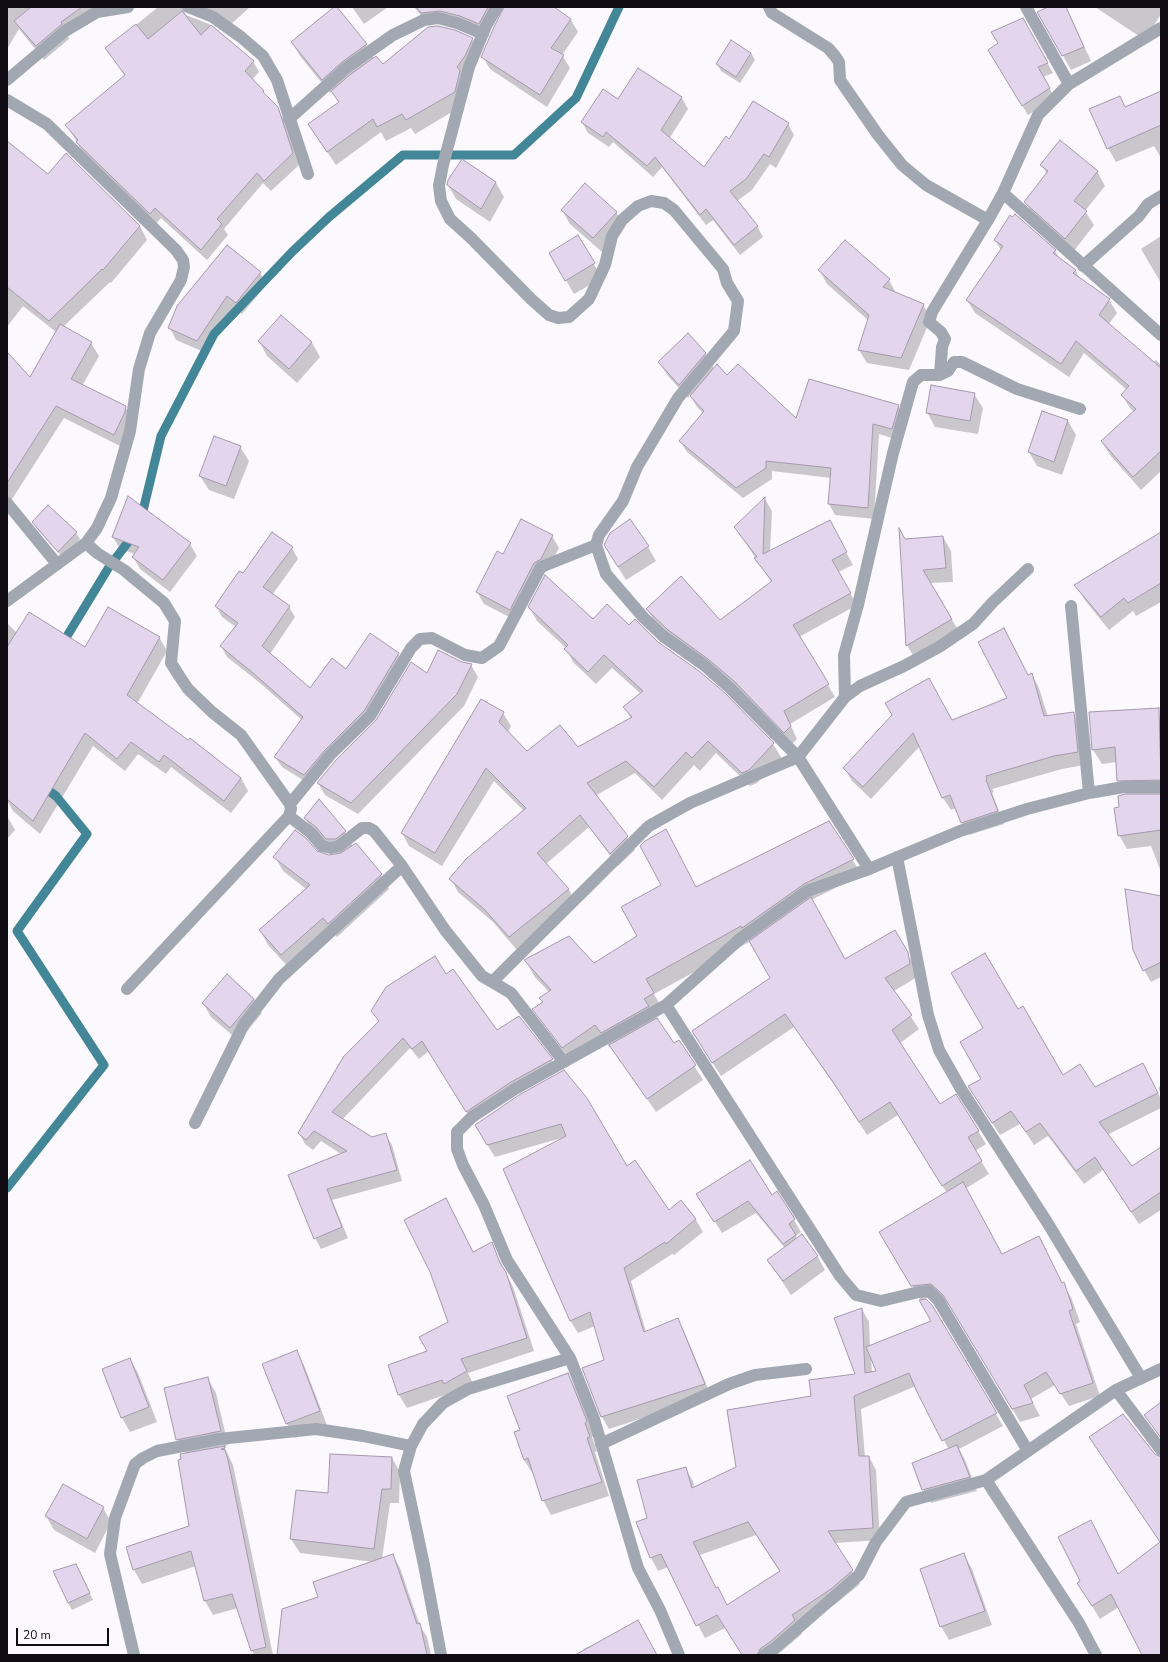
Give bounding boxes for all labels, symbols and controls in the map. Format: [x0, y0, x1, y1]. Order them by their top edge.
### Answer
scale bar [18, 1620, 111, 1646]
text: 20 m [23, 1627, 51, 1643]

